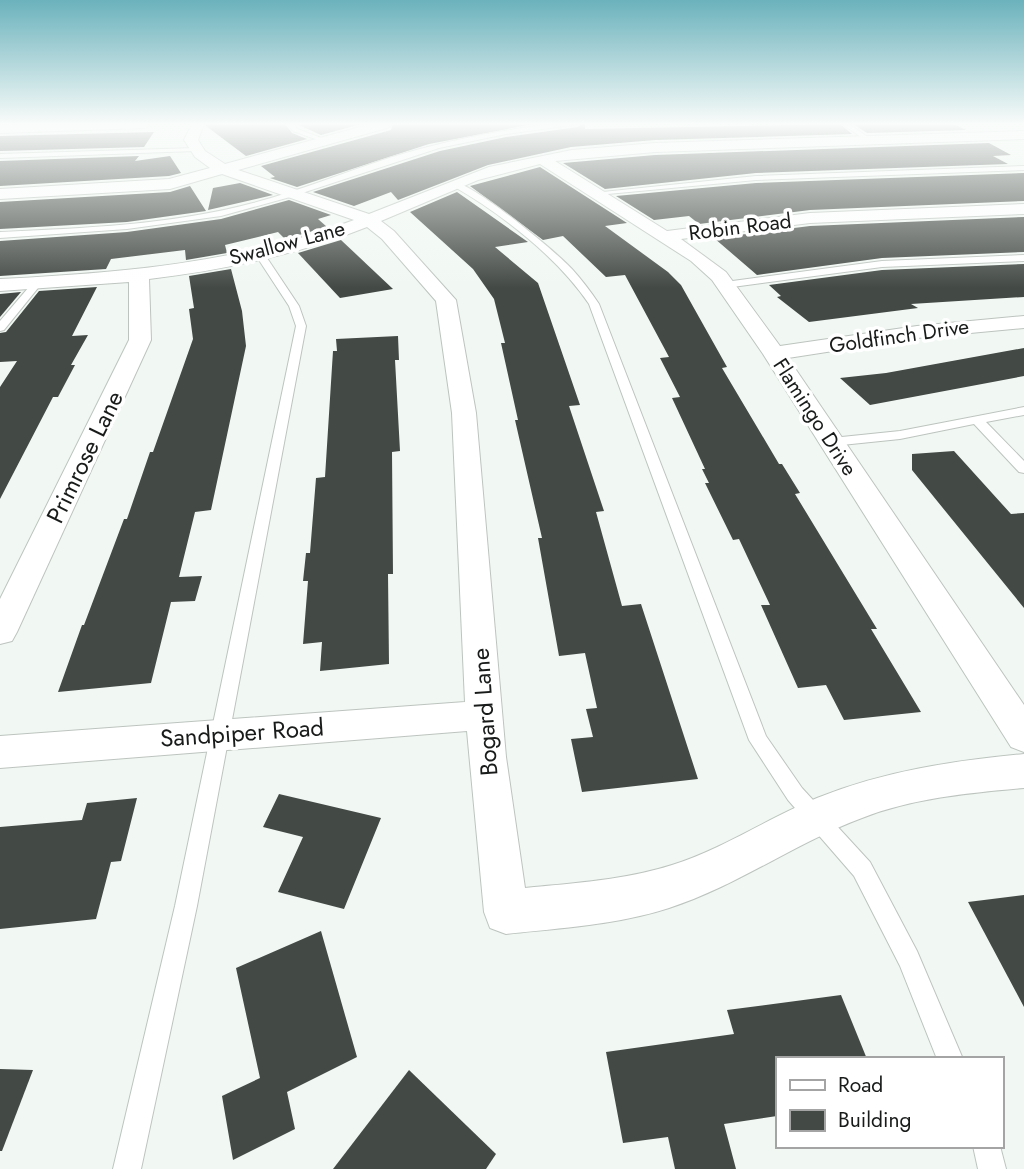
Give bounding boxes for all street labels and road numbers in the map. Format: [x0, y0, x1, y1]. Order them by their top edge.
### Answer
street label: Robin Road [687, 206, 793, 248]
street label: Swallow Lane [226, 213, 348, 273]
street label: Goldfinch Drive [827, 311, 971, 361]
street label: Flamingo Drive [766, 352, 864, 482]
street label: Primrose Lane [37, 385, 132, 529]
street label: Bogard Lane [463, 647, 506, 777]
street label: Sandpiper Road [159, 709, 325, 756]

